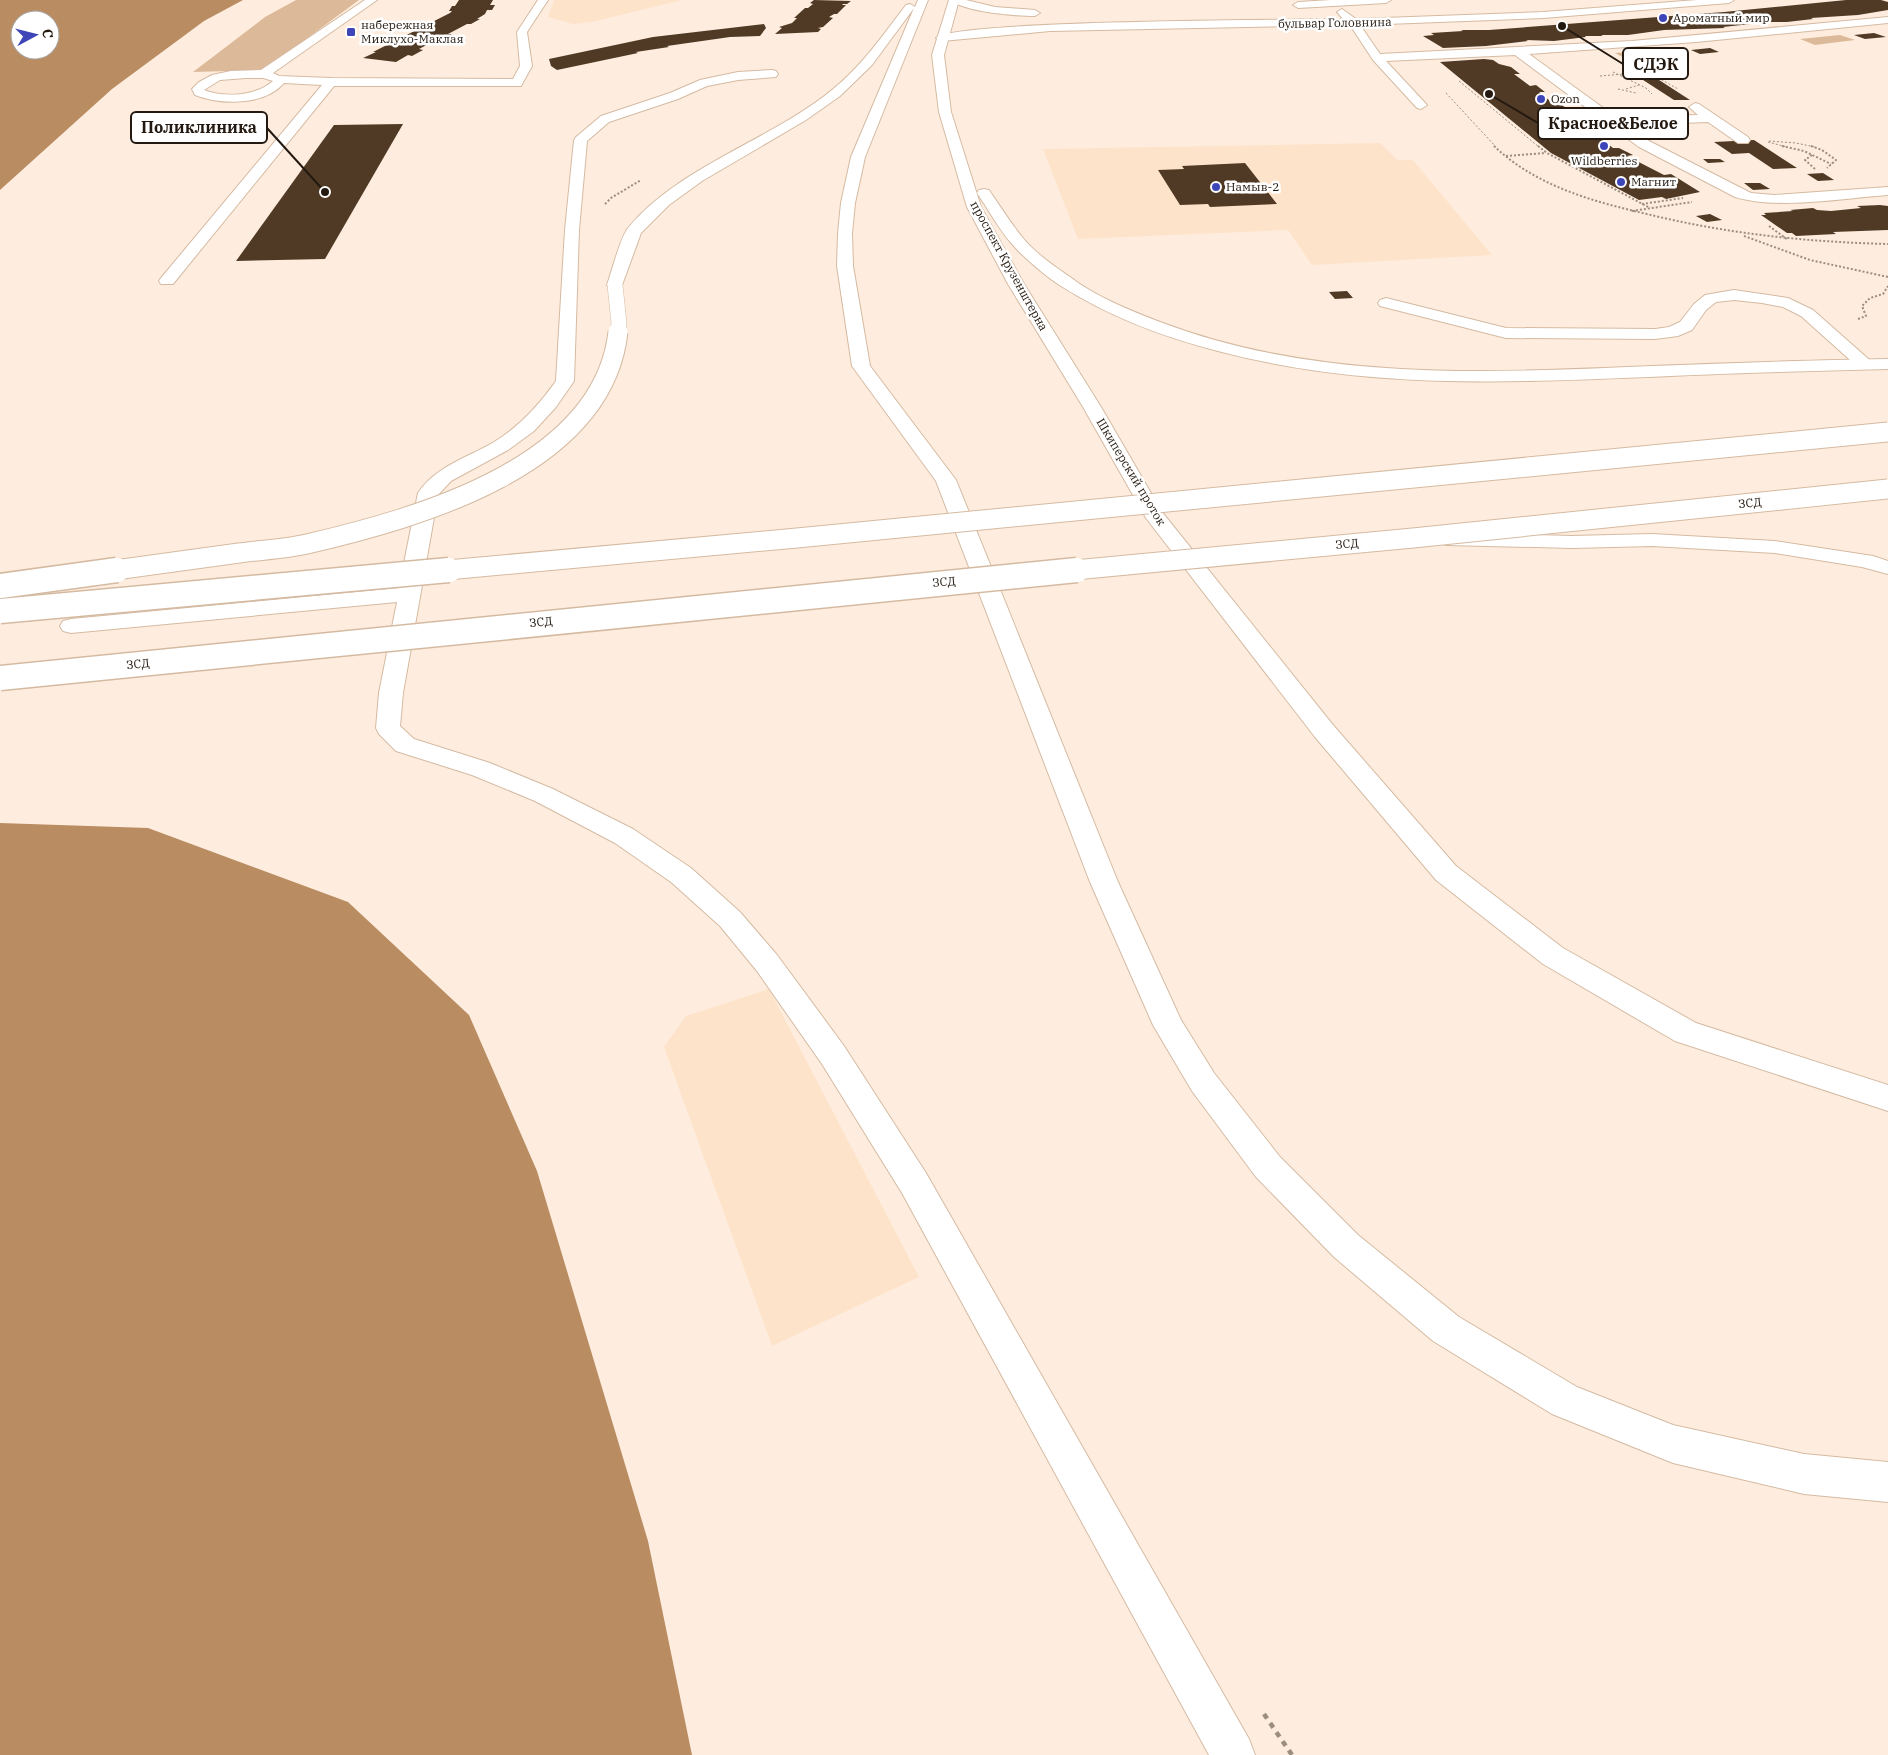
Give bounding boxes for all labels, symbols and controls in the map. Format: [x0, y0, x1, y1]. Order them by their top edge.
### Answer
north arrow [10, 10, 60, 60]
place label: Ароматный мир [1673, 10, 1770, 25]
marker: Ароматный мир [1657, 12, 1669, 24]
street label: бульвар Головнина [1278, 14, 1392, 31]
place label: набережная Миклухо-Маклая [361, 17, 464, 46]
marker: набережная Миклухо-Маклая [345, 26, 357, 38]
text: С [38, 28, 57, 39]
callout: СДЭК [1623, 48, 1688, 79]
text: СДЭК [1633, 54, 1679, 74]
place label: Ozon [1551, 91, 1580, 106]
marker: Ozon [1535, 93, 1547, 105]
callout: Красное&Белое [1538, 108, 1688, 139]
callout: Поликлиника [131, 112, 267, 143]
text: Красное&Белое [1548, 113, 1678, 133]
text: Поликлиника [141, 117, 257, 137]
marker: Wildberries [1598, 140, 1610, 152]
place label: Wildberries [1571, 153, 1637, 168]
place label: Магнит [1631, 174, 1676, 189]
marker: Магнит [1615, 176, 1627, 188]
place label: Намыв-2 [1226, 179, 1279, 194]
marker: Намыв-2 [1210, 181, 1222, 193]
street label: проспект Крузенштерна [967, 198, 1052, 334]
street label: Шкиперский проток [1093, 415, 1169, 528]
street label: ЗСД [1738, 494, 1762, 511]
street label: ЗСД [1335, 535, 1359, 552]
street label: ЗСД [932, 573, 956, 590]
street label: ЗСД [529, 613, 553, 630]
street label: ЗСД [126, 655, 150, 672]

